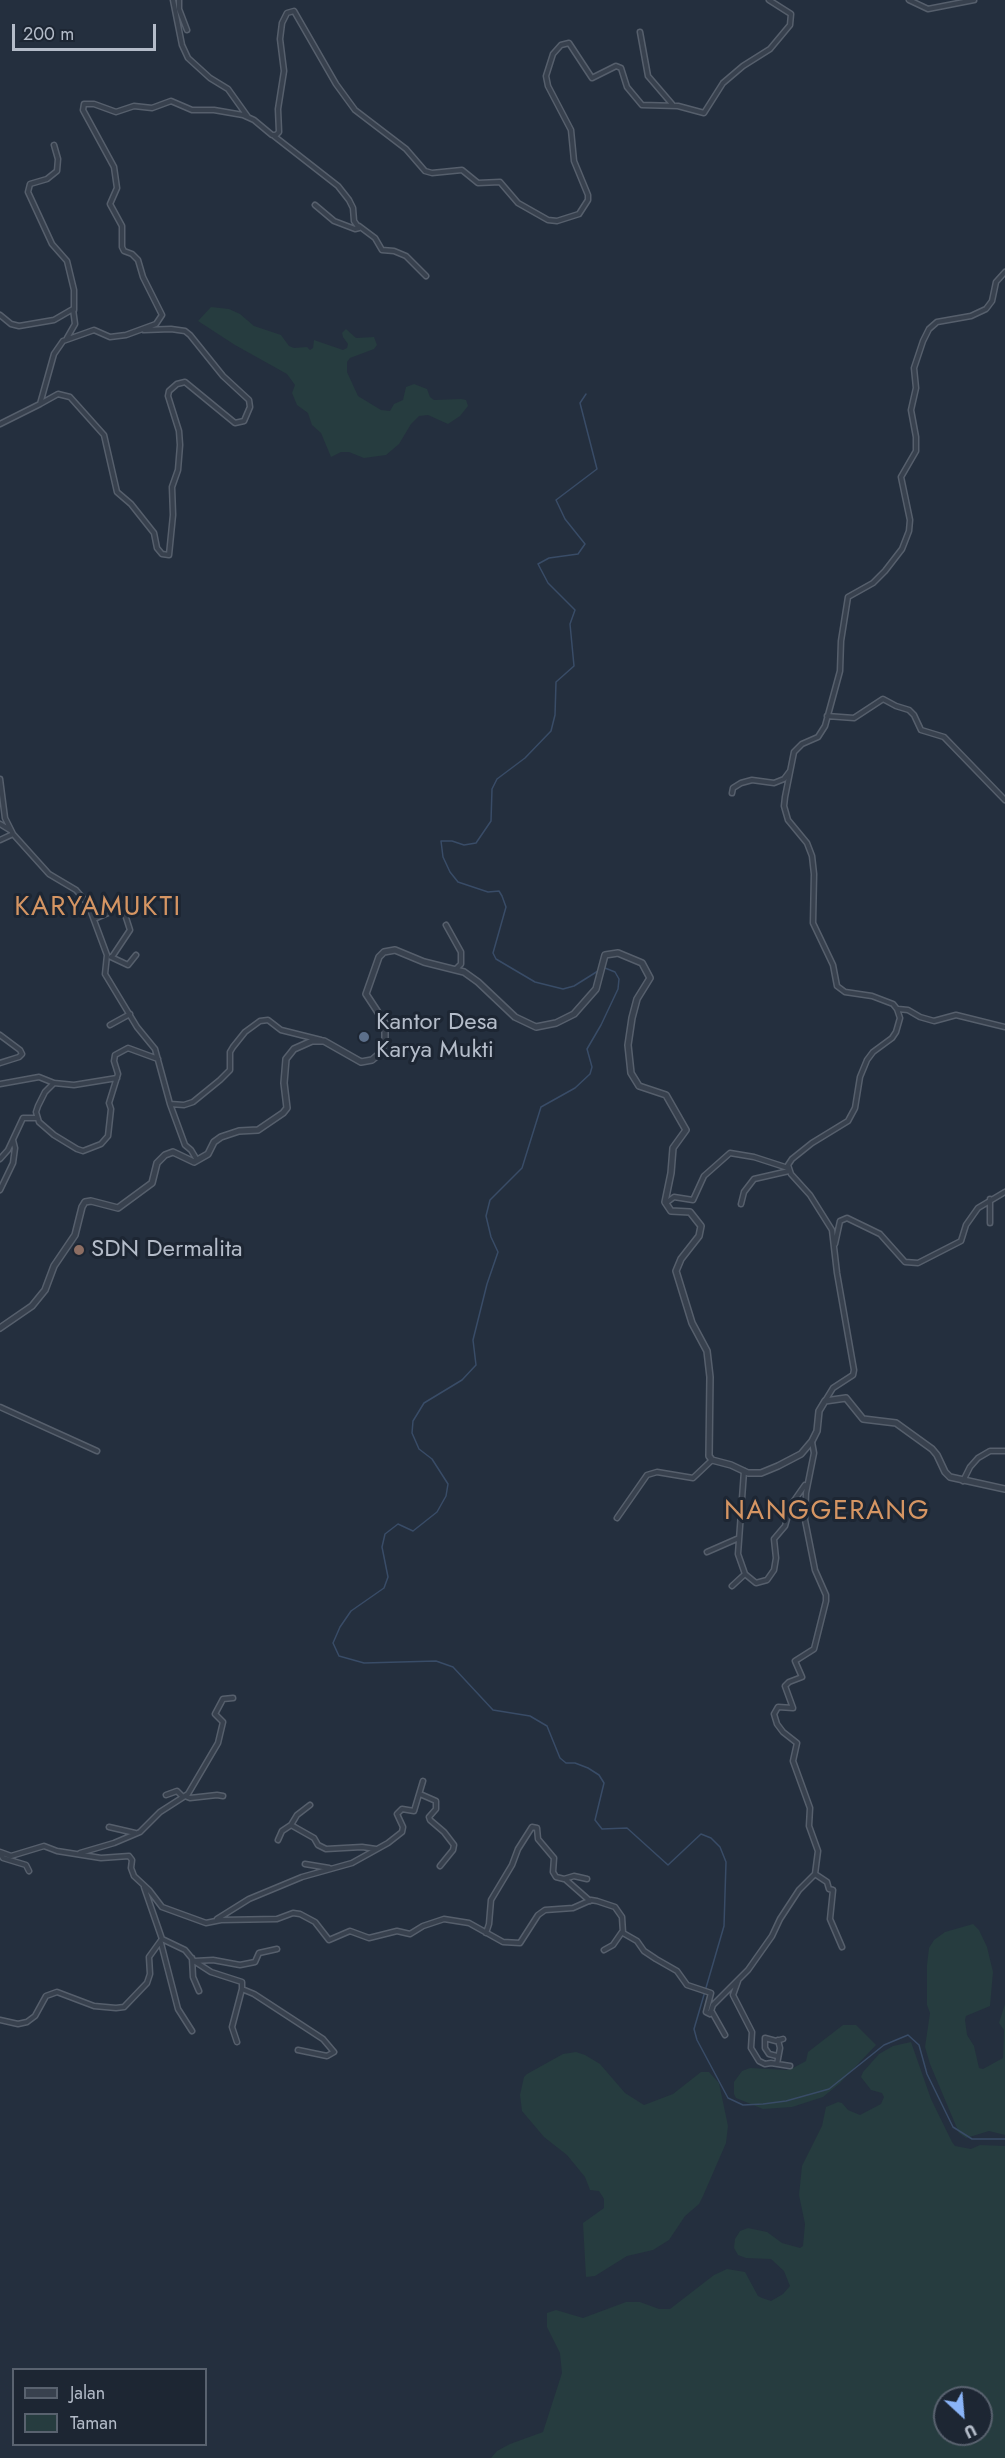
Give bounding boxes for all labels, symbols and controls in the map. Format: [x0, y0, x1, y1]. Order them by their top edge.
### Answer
scale bar [15, 12, 159, 50]
text: 200 m [23, 21, 74, 47]
district label: KARYAMUKTI [14, 892, 182, 924]
place label: Kantor Desa Karya Mukti [376, 1009, 498, 1065]
marker: Kantor Desa Karya Mukti [357, 1030, 371, 1044]
place label: SDN Dermalita [91, 1236, 243, 1264]
marker: SDN Dermalita [72, 1243, 86, 1257]
district label: NANGGERANG [724, 1496, 930, 1528]
legend [12, 2368, 207, 2446]
text: Jalan [70, 2380, 105, 2406]
north arrow [933, 2386, 993, 2446]
text: Taman [70, 2410, 117, 2436]
text: U [960, 2418, 980, 2444]

